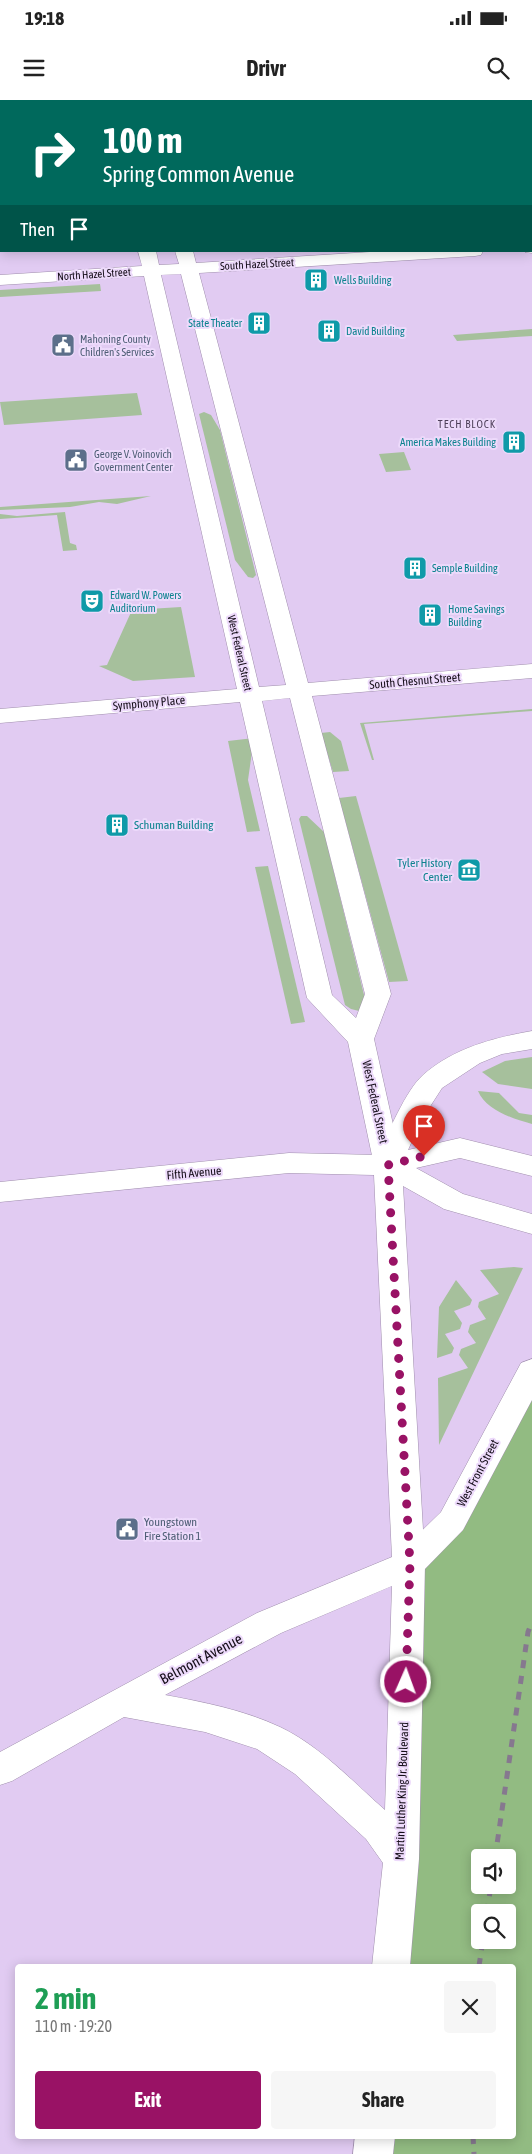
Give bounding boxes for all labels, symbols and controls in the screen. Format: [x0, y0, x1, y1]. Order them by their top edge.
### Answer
text: 19:18 [25, 7, 64, 29]
icon: menu [20, 54, 48, 82]
icon: search [484, 54, 512, 82]
text: Drivr [246, 55, 286, 81]
icon: right [20, 120, 85, 185]
text: 100 m [103, 120, 182, 160]
text: Spring Common Avenue [103, 161, 294, 187]
icon: arrive [65, 215, 93, 243]
text: Then [20, 218, 55, 240]
street label: South Hazel Street [220, 256, 294, 272]
street label: North Hazel Street [57, 265, 131, 283]
building icon: Wells Building [303, 267, 329, 293]
place label: Wells Building [334, 274, 392, 286]
building icon: State Theater [246, 310, 272, 336]
place label: State Theater [188, 317, 243, 329]
building icon: David Building [316, 318, 342, 344]
place label: David Building [346, 325, 405, 337]
public building icon: Mahoning County Children's Services [50, 332, 76, 358]
place label: Mahoning County Children's Services [80, 333, 154, 358]
district label: TECH BLOCK [438, 418, 496, 430]
building icon: America Makes Building [501, 429, 527, 455]
place label: America Makes Building [400, 436, 496, 448]
public building icon: George V. Voinovich Government Center [63, 447, 89, 473]
place label: George V. Voinovich Government Center [94, 448, 173, 473]
building icon: Semple Building [402, 555, 428, 581]
place label: Semple Building [432, 562, 498, 574]
theatre icon: Edward W. Powers Auditorium [79, 588, 105, 614]
place label: Edward W. Powers Auditorium [110, 589, 181, 614]
building icon: Home Savings Building [417, 602, 443, 628]
place label: Home Savings Building [448, 603, 505, 628]
street label: West Federal Street [225, 614, 255, 692]
street label: South Chesnut Street [369, 670, 462, 692]
street label: Symphony Place [112, 693, 186, 713]
building icon: Schuman Building [104, 812, 130, 838]
place label: Schuman Building [134, 818, 214, 832]
place label: Tyler History Center [397, 856, 452, 884]
museum icon: Tyler History Center [456, 857, 482, 883]
street label: West Federal Street [359, 1059, 391, 1145]
pin [403, 1105, 445, 1156]
icon: arrive [410, 1112, 438, 1140]
street label: Fifth Avenue [166, 1164, 222, 1182]
street label: West Front Street [454, 1437, 502, 1509]
place label: Youngstown Fire Station 1 [144, 1515, 202, 1543]
public building icon: Youngstown Fire Station 1 [114, 1516, 140, 1542]
street label: Belmont Avenue [157, 1630, 245, 1687]
position arrow [379, 1655, 431, 1707]
street label: Martin Luther King Jr. Boulevard [393, 1722, 411, 1860]
map controls [471, 1849, 516, 1949]
button: sound [471, 1849, 516, 1894]
button: search [471, 1904, 516, 1949]
text: 2 min [35, 1981, 96, 2015]
button: close [444, 1981, 496, 2033]
text: 110 m · 19:20 [35, 2017, 112, 2035]
button: Exit [35, 2071, 261, 2129]
button: Share [271, 2071, 496, 2129]

